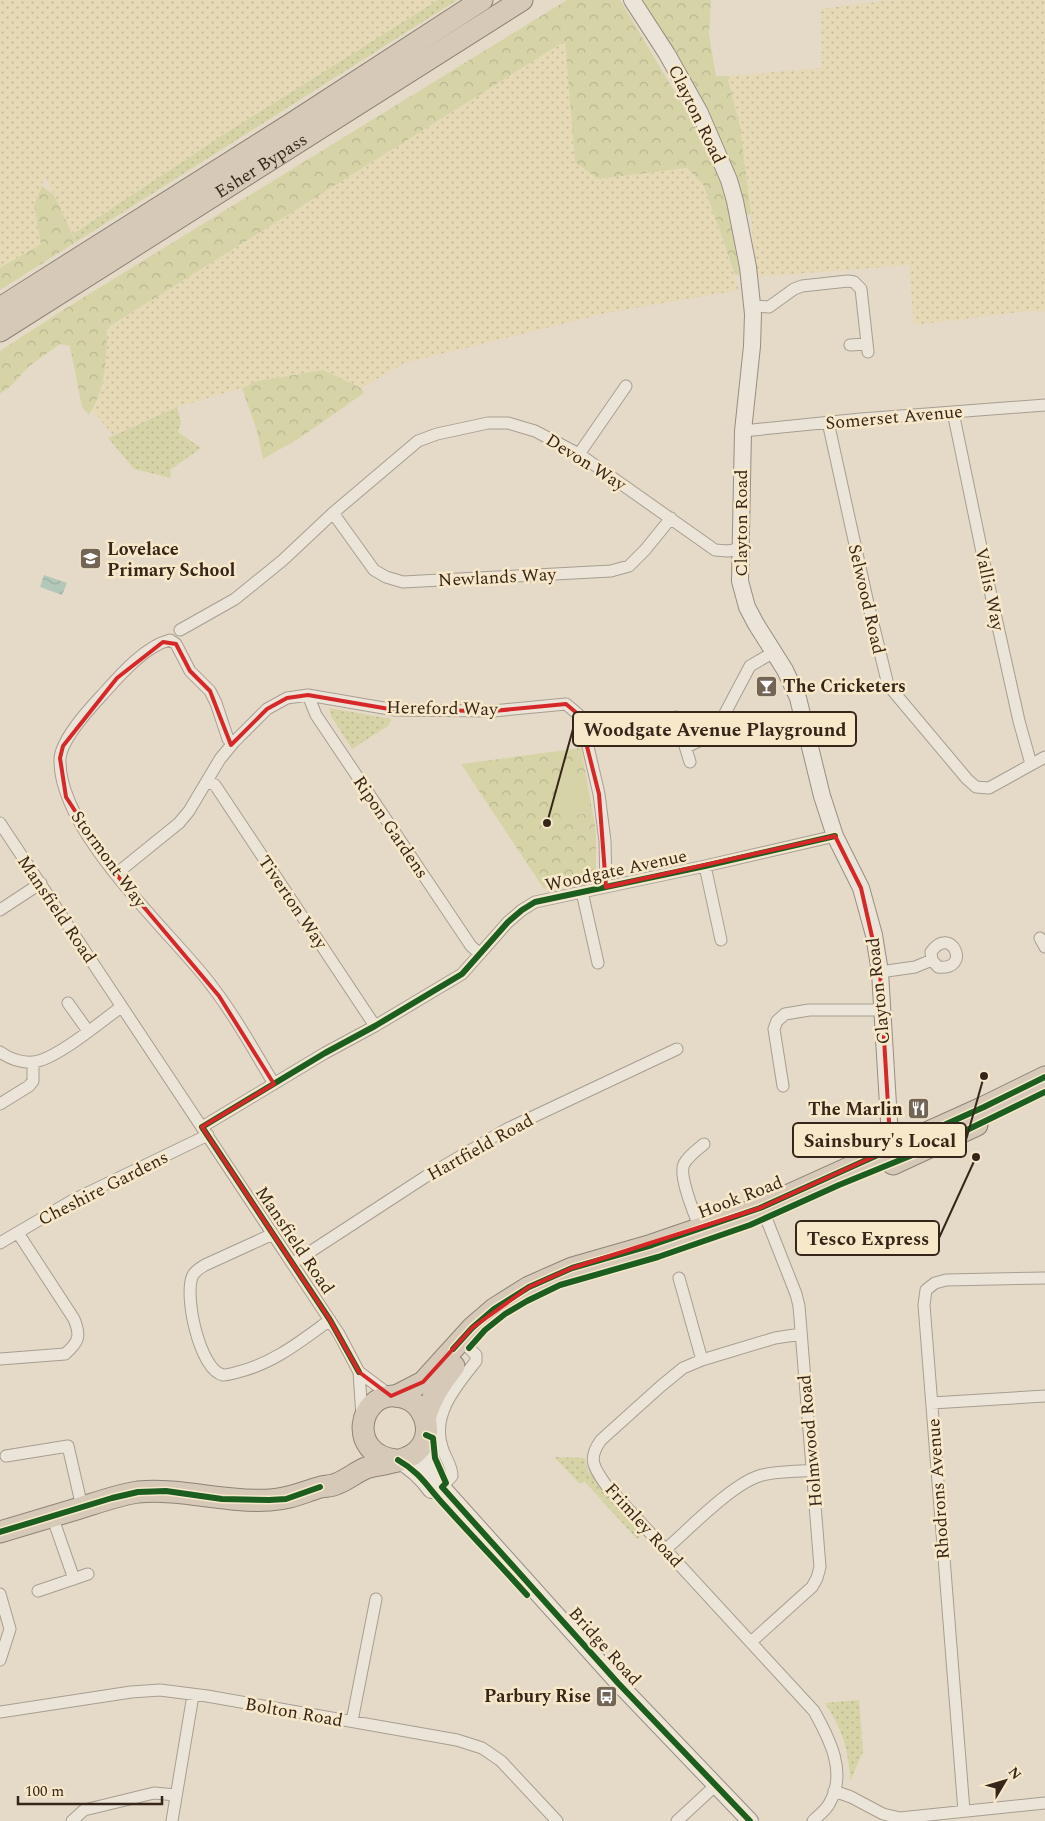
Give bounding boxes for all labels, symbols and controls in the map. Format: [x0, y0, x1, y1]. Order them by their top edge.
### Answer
street label: Clayton Road [661, 60, 732, 168]
street label: Esher Bypass [209, 126, 313, 206]
street label: Somerset Avenue [824, 398, 964, 437]
street label: Devon Way [540, 427, 632, 499]
street label: Clayton Road [728, 469, 755, 577]
place label: Lovelace Primary School [107, 536, 235, 584]
street label: Selwood Road [841, 541, 892, 657]
street label: Vallis Way [968, 545, 1012, 634]
school or university icon: Lovelace Primary School [79, 547, 103, 571]
street label: Newlands Way [437, 561, 558, 594]
place label: The Cricketers [783, 673, 906, 700]
bar icon: The Cricketers [755, 674, 779, 698]
street label: Hereford Way [386, 694, 499, 723]
callout: Woodgate Avenue Playground [573, 712, 856, 746]
text: Woodgate Avenue Playground [583, 716, 847, 745]
street label: Ripon Gardens [346, 770, 435, 884]
street label: Stormont Way [64, 805, 154, 915]
street label: Woodgate Avenue [543, 842, 690, 899]
street label: Mansfield Road [10, 850, 103, 969]
street label: Tiverton Way [251, 850, 335, 956]
street label: Clayton Road [859, 936, 898, 1046]
place label: The Marlin [808, 1096, 903, 1123]
restaurant icon: The Marlin [907, 1097, 931, 1121]
street label: Hartfield Road [422, 1107, 538, 1188]
callout: Sainsbury's Local [793, 1123, 966, 1157]
text: Sainsbury's Local [804, 1127, 956, 1156]
street label: Cheshire Gardens [33, 1144, 173, 1233]
street label: Hook Road [694, 1169, 787, 1226]
street label: Mansfield Road [248, 1181, 341, 1300]
callout: Tesco Express [796, 1221, 939, 1255]
text: Tesco Express [807, 1225, 929, 1254]
street label: Holmwood Road [791, 1373, 830, 1508]
street label: Rhodrons Avenue [920, 1418, 957, 1560]
street label: Frimley Road [598, 1477, 689, 1574]
street label: Bridge Road [562, 1601, 647, 1692]
place label: Parbury Rise [484, 1683, 591, 1710]
bus stop icon: Parbury Rise [595, 1684, 619, 1708]
street label: Bolton Road [243, 1691, 345, 1734]
north arrow [980, 1756, 1030, 1806]
text: N [1003, 1762, 1027, 1784]
scale bar [18, 1774, 161, 1806]
text: 100 m [25, 1780, 64, 1803]

